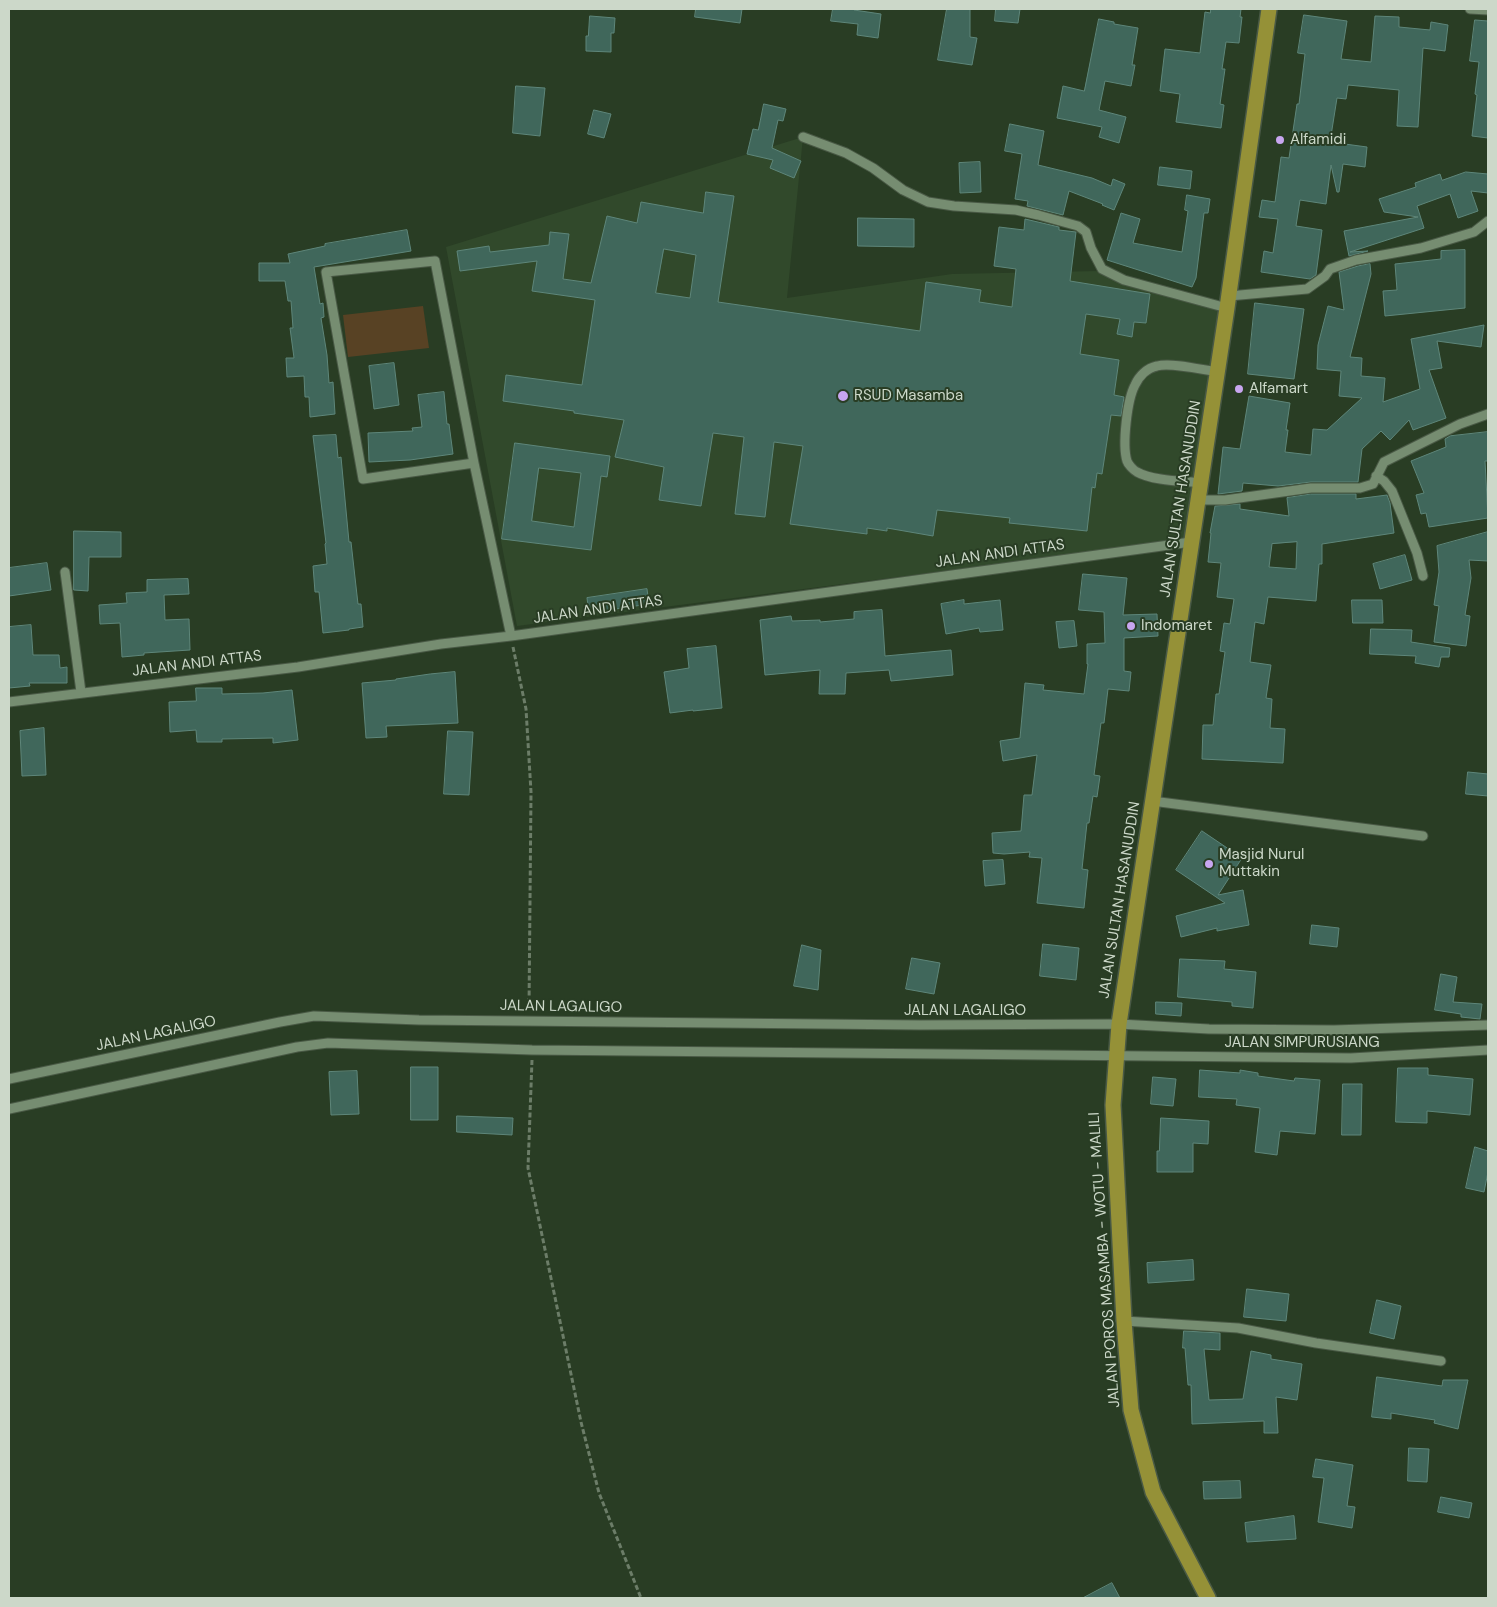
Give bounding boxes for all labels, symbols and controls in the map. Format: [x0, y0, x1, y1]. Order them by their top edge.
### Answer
place label: Alfamidi [1290, 131, 1346, 149]
marker: Alfamidi [1274, 134, 1286, 146]
place label: Alfamart [1249, 380, 1308, 398]
marker: Alfamart [1233, 383, 1245, 395]
place label: RSUD Masamba [854, 387, 963, 405]
marker: RSUD Masamba [836, 389, 850, 403]
street label: JALAN SULTAN HASANUDDIN [1157, 399, 1205, 599]
street label: JALAN ANDI ATTAS [934, 536, 1066, 572]
street label: JALAN ANDI ATTAS [532, 592, 664, 628]
place label: Indomaret [1141, 617, 1212, 635]
marker: Indomaret [1125, 620, 1137, 632]
street label: JALAN ANDI ATTAS [131, 647, 263, 681]
street label: JALAN SULTAN HASANUDDIN [1096, 800, 1144, 1000]
place label: Masjid Nurul Muttakin [1219, 846, 1304, 881]
marker: Masjid Nurul Muttakin [1203, 858, 1215, 870]
street label: JALAN LAGALIGO [500, 997, 622, 1017]
street label: JALAN LAGALIGO [904, 1002, 1026, 1020]
street label: JALAN LAGALIGO [94, 1012, 218, 1056]
street label: JALAN SIMPURUSIANG [1224, 1034, 1380, 1052]
street label: JALAN POROS MASAMBA - WOTU - MALILI [1086, 1111, 1124, 1409]

